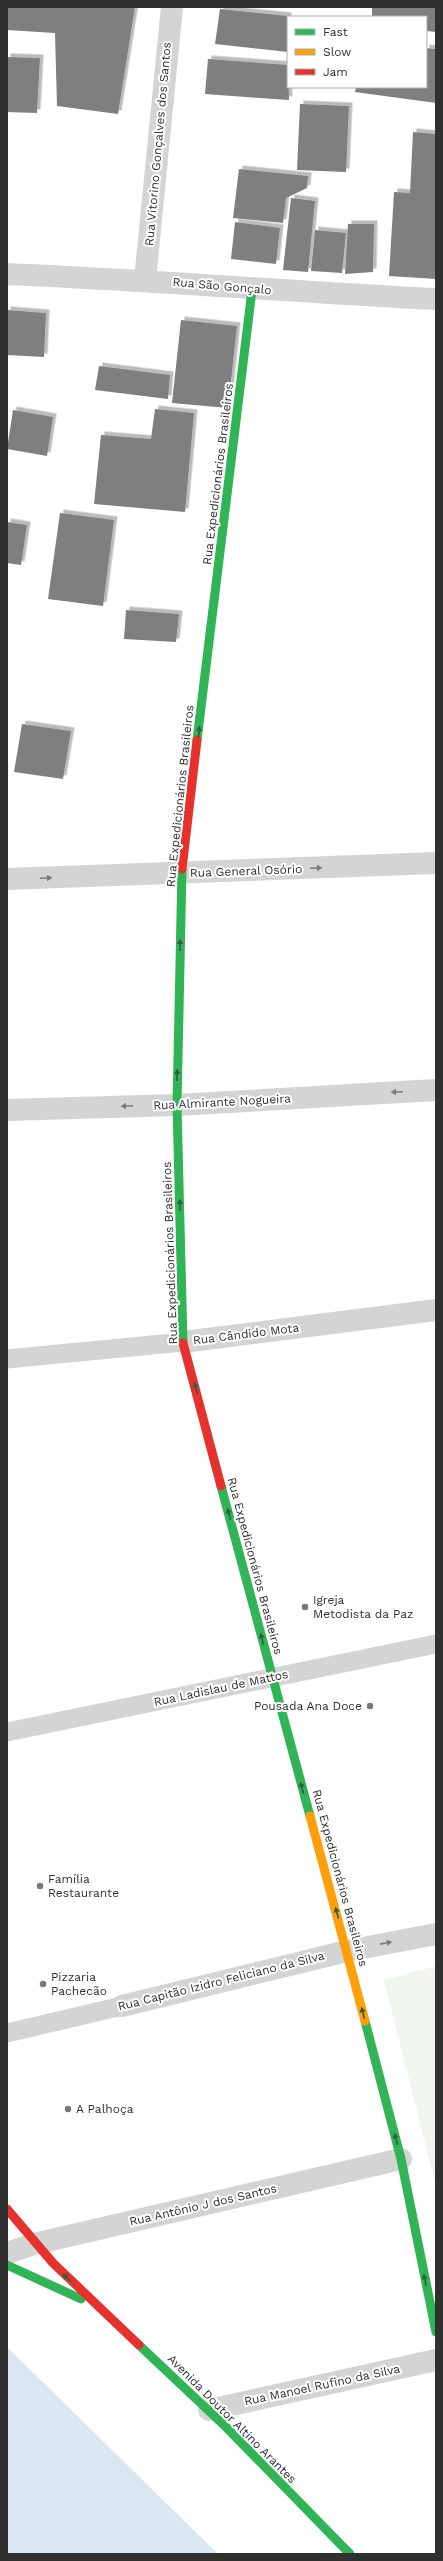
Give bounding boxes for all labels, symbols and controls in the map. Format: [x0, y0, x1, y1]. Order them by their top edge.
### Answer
legend [287, 16, 427, 88]
text: Fast [323, 25, 348, 39]
street label: Rua Vitorino Gonçalves dos Santos [142, 41, 174, 247]
text: Slow [323, 45, 351, 59]
text: Jam [323, 65, 348, 79]
street label: Rua São Gonçalo [172, 275, 272, 297]
street label: Rua Expedicionários Brasileiros [200, 382, 236, 566]
street label: Rua Expedicionários Brasileiros [163, 704, 197, 888]
one-way arrow [195, 726, 202, 738]
street label: Rua General Osório [190, 862, 302, 880]
one-way arrow [310, 865, 323, 871]
one-way arrow [40, 875, 53, 881]
one-way arrow [177, 938, 183, 951]
one-way arrow [174, 1069, 181, 1081]
one-way arrow [391, 1089, 403, 1096]
street label: Rua Almirante Nogueira [153, 1091, 291, 1113]
one-way arrow [120, 1103, 133, 1109]
street label: Rua Expedicionários Brasileiros [160, 1161, 180, 1345]
one-way arrow [176, 1199, 183, 1211]
street label: Rua Cândido Mota [192, 1321, 300, 1347]
one-way arrow [192, 1382, 198, 1394]
street label: Rua Expedicionários Brasileiros [225, 1476, 285, 1656]
one-way arrow [226, 1508, 232, 1520]
place label: Igreja Metodista da Paz [313, 1593, 413, 1621]
marker: Igreja Metodista da Paz [300, 1602, 310, 1612]
one-way arrow [259, 1633, 265, 1645]
street label: Rua Ladislau de Mattos [153, 1667, 289, 1709]
place label: Pousada Ana Doce [254, 1699, 362, 1713]
marker: Pousada Ana Doce [365, 1701, 375, 1711]
one-way arrow [299, 1781, 305, 1794]
street label: Rua Expedicionários Brasileiros [310, 1788, 370, 1968]
place label: Família Restaurante [48, 1872, 119, 1900]
marker: Família Restaurante [35, 1881, 45, 1891]
one-way arrow [334, 1907, 340, 1919]
one-way arrow [380, 1940, 392, 1946]
street label: Rua Capitão Izidro Feliciano da Silva [116, 1948, 326, 2013]
place label: Pizzaria Pachecão [51, 1970, 107, 1998]
marker: Pizzaria Pachecão [38, 1979, 48, 1989]
one-way arrow [360, 2007, 366, 2019]
place label: A Palhoça [76, 2102, 134, 2116]
marker: A Palhoça [63, 2104, 73, 2114]
one-way arrow [393, 2133, 399, 2145]
street label: Rua Antônio J dos Santos [128, 2181, 278, 2229]
one-way arrow [62, 2273, 72, 2282]
one-way arrow [422, 2274, 428, 2286]
street label: Avenida Doutor Altino Arantes [165, 2352, 299, 2486]
street label: Rua Manoel Rufino da Silva [243, 2362, 401, 2408]

